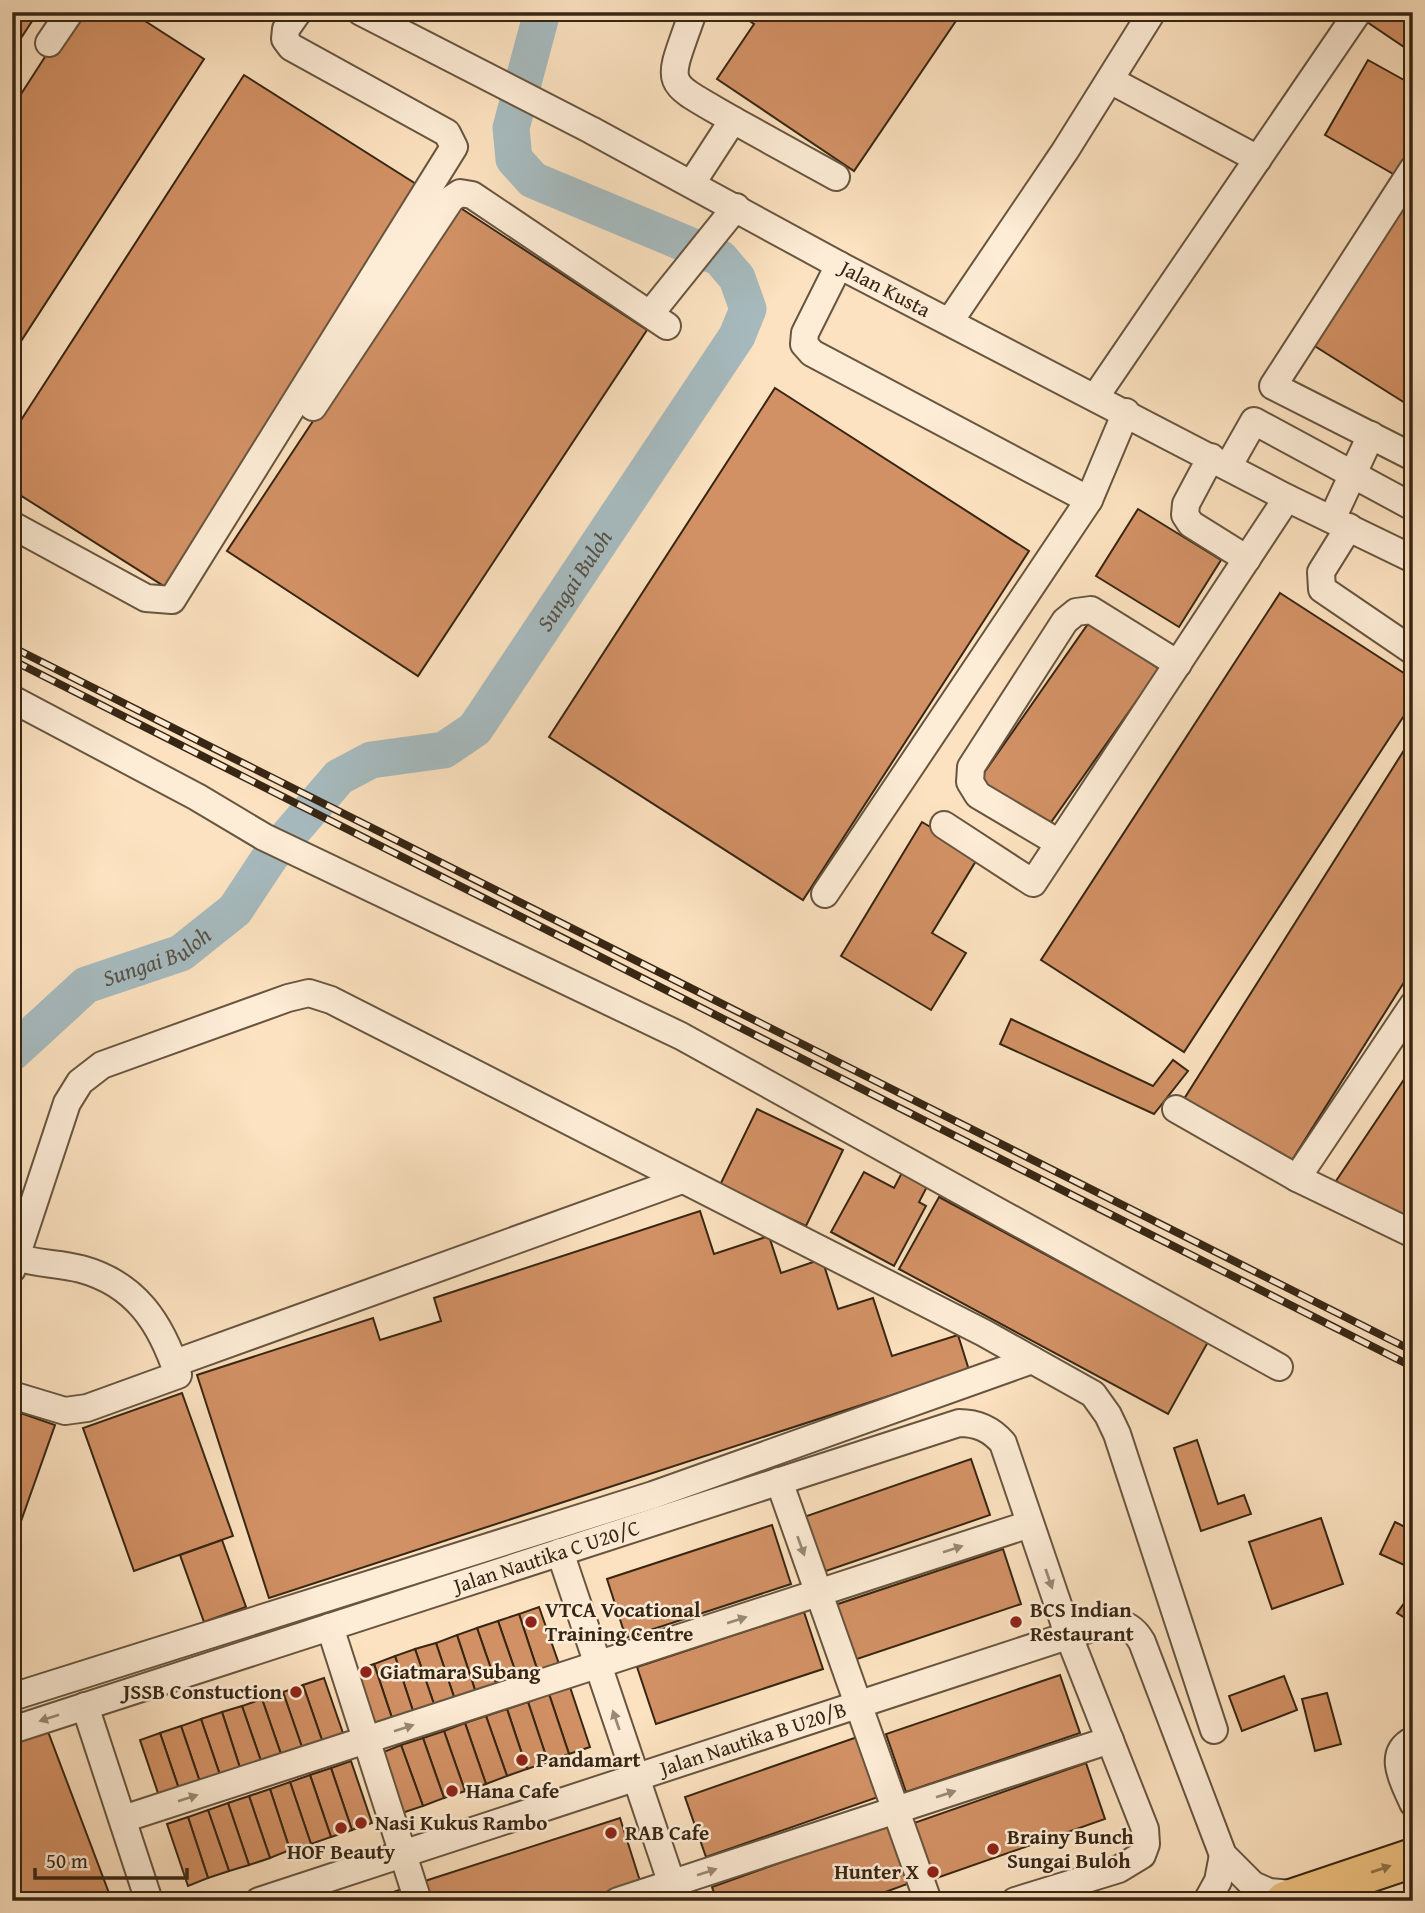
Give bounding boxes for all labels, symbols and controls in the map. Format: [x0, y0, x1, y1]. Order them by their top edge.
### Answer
street label: Jalan Kusta [832, 251, 936, 325]
water label: Sungai Buloh [528, 522, 620, 637]
water label: Sungai Buloh [98, 918, 218, 994]
street label: Jalan Nautika C U20/C [447, 1512, 643, 1602]
one-way arrow [796, 1535, 807, 1556]
one-way arrow [943, 1544, 964, 1554]
one-way arrow [1044, 1568, 1055, 1589]
place label: VTCA Vocational Training Centre [545, 1594, 701, 1649]
place label: BCS Indian Restaurant [1030, 1594, 1134, 1649]
marker: VTCA Vocational Training Centre [523, 1614, 539, 1630]
one-way arrow [727, 1614, 748, 1625]
marker: BCS Indian Restaurant [1008, 1614, 1024, 1630]
place label: Giatmara Subang [380, 1656, 541, 1687]
marker: Giatmara Subang [358, 1664, 374, 1680]
place label: JSSB Constuction [120, 1676, 283, 1707]
marker: JSSB Constuction [288, 1684, 304, 1700]
street label: Jalan Nautika B U20/B [653, 1693, 850, 1785]
one-way arrow [610, 1709, 621, 1730]
one-way arrow [38, 1713, 59, 1724]
one-way arrow [394, 1722, 415, 1733]
place label: Pandamart [536, 1744, 641, 1775]
marker: Pandamart [514, 1752, 530, 1768]
place label: Hana Cafe [466, 1775, 559, 1806]
marker: Hana Cafe [444, 1783, 460, 1799]
one-way arrow [936, 1788, 957, 1798]
one-way arrow [177, 1793, 198, 1803]
place label: Nasi Kukus Rambo [375, 1807, 547, 1838]
marker: Nasi Kukus Rambo [353, 1815, 369, 1831]
place label: RAB Cafe [625, 1817, 709, 1848]
marker: HOF Beauty [333, 1820, 349, 1836]
place label: Brainy Bunch Sungai Buloh [1007, 1821, 1134, 1876]
marker: RAB Cafe [603, 1825, 619, 1841]
scale bar [35, 1836, 187, 1880]
place label: HOF Beauty [287, 1836, 395, 1867]
marker: Brainy Bunch Sungai Buloh [985, 1841, 1001, 1857]
text: 50 m [46, 1845, 88, 1876]
place label: Hunter X [834, 1856, 920, 1887]
one-way arrow [1370, 1863, 1391, 1874]
marker: Hunter X [925, 1864, 941, 1880]
one-way arrow [696, 1866, 717, 1877]

